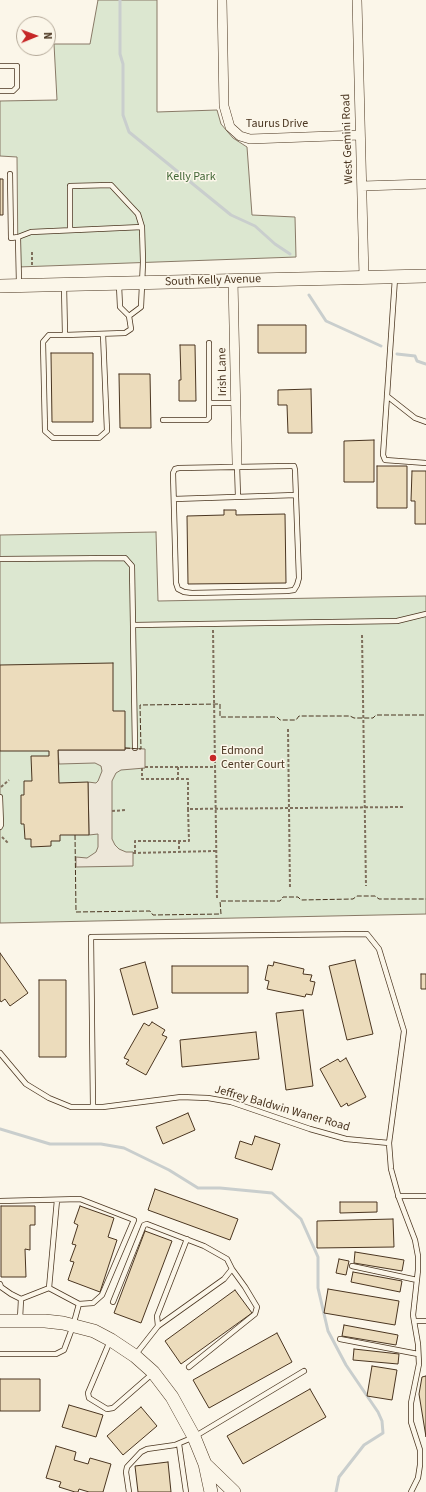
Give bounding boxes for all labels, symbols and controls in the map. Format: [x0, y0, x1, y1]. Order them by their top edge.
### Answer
north arrow [16, 16, 56, 56]
text: N [40, 32, 55, 40]
street label: West Gemini Road [339, 93, 357, 185]
street label: Taurus Drive [246, 117, 308, 131]
park label: Kelly Park [166, 170, 216, 184]
street label: South Kelly Avenue [165, 272, 261, 290]
street label: Irish Lane [215, 348, 231, 396]
place label: Edmond Center Court [221, 744, 285, 772]
marker: Edmond Center Court [208, 753, 218, 763]
street label: Jeffrey Baldwin Waner Road [213, 1083, 351, 1135]

